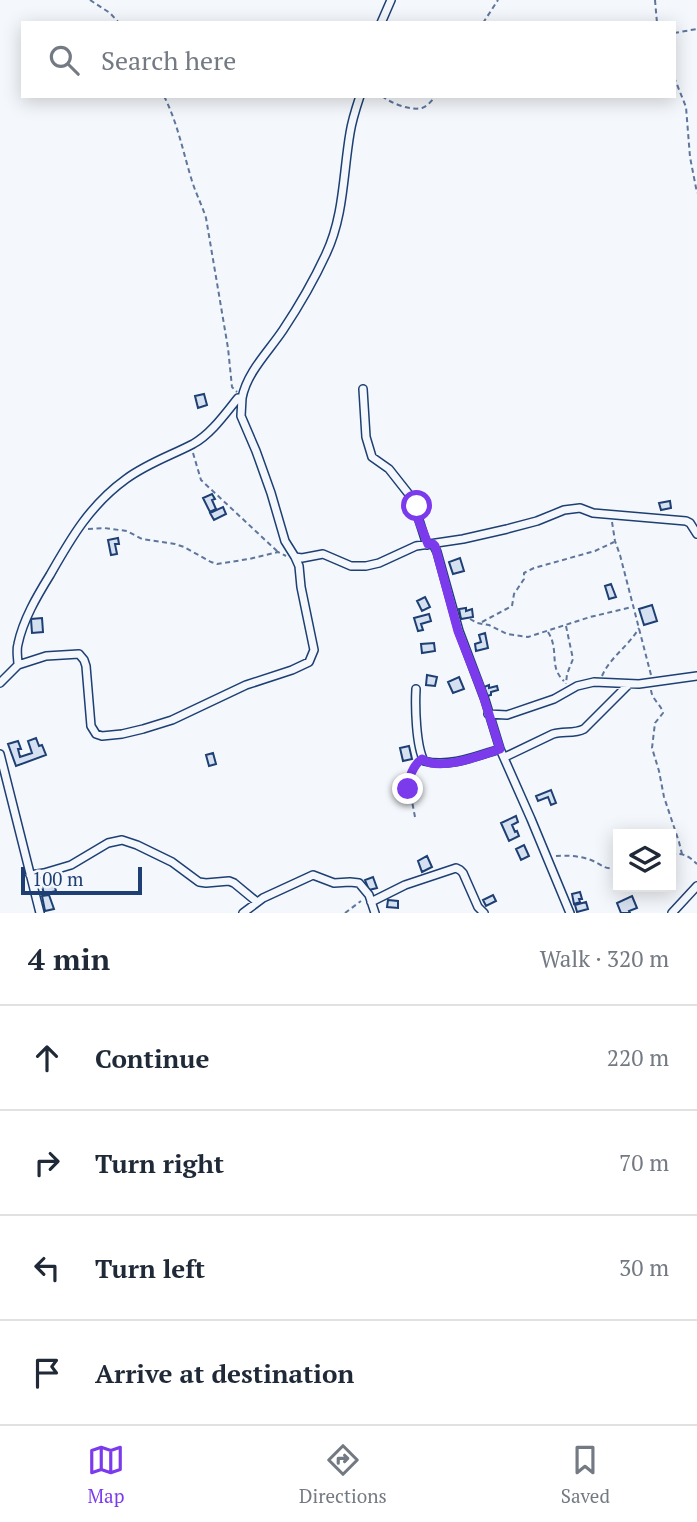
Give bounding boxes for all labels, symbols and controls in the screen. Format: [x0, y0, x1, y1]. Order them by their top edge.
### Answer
search box [21, 21, 676, 98]
icon: search [45, 41, 83, 79]
text: Search here [101, 43, 236, 77]
route start [401, 490, 432, 521]
route end [392, 773, 423, 804]
map controls [613, 829, 676, 892]
button: layers [613, 829, 676, 892]
scale bar [21, 864, 142, 896]
text: 100 m [32, 866, 83, 891]
text: 4 min [28, 939, 110, 979]
text: Walk · 320 m [540, 943, 669, 974]
icon: ahead [28, 1039, 66, 1077]
text: Continue [95, 1041, 209, 1075]
text: 220 m [607, 1042, 669, 1073]
icon: right [28, 1144, 66, 1182]
text: Turn right [95, 1146, 224, 1180]
text: 70 m [619, 1147, 669, 1178]
icon: left [28, 1249, 66, 1287]
text: Turn left [95, 1251, 205, 1285]
text: 30 m [619, 1252, 669, 1283]
icon: arrive [28, 1354, 66, 1392]
text: Arrive at destination [95, 1356, 354, 1390]
tab: Map [87, 1441, 125, 1508]
tab: Directions [299, 1441, 387, 1508]
tab: Saved [561, 1441, 610, 1508]

